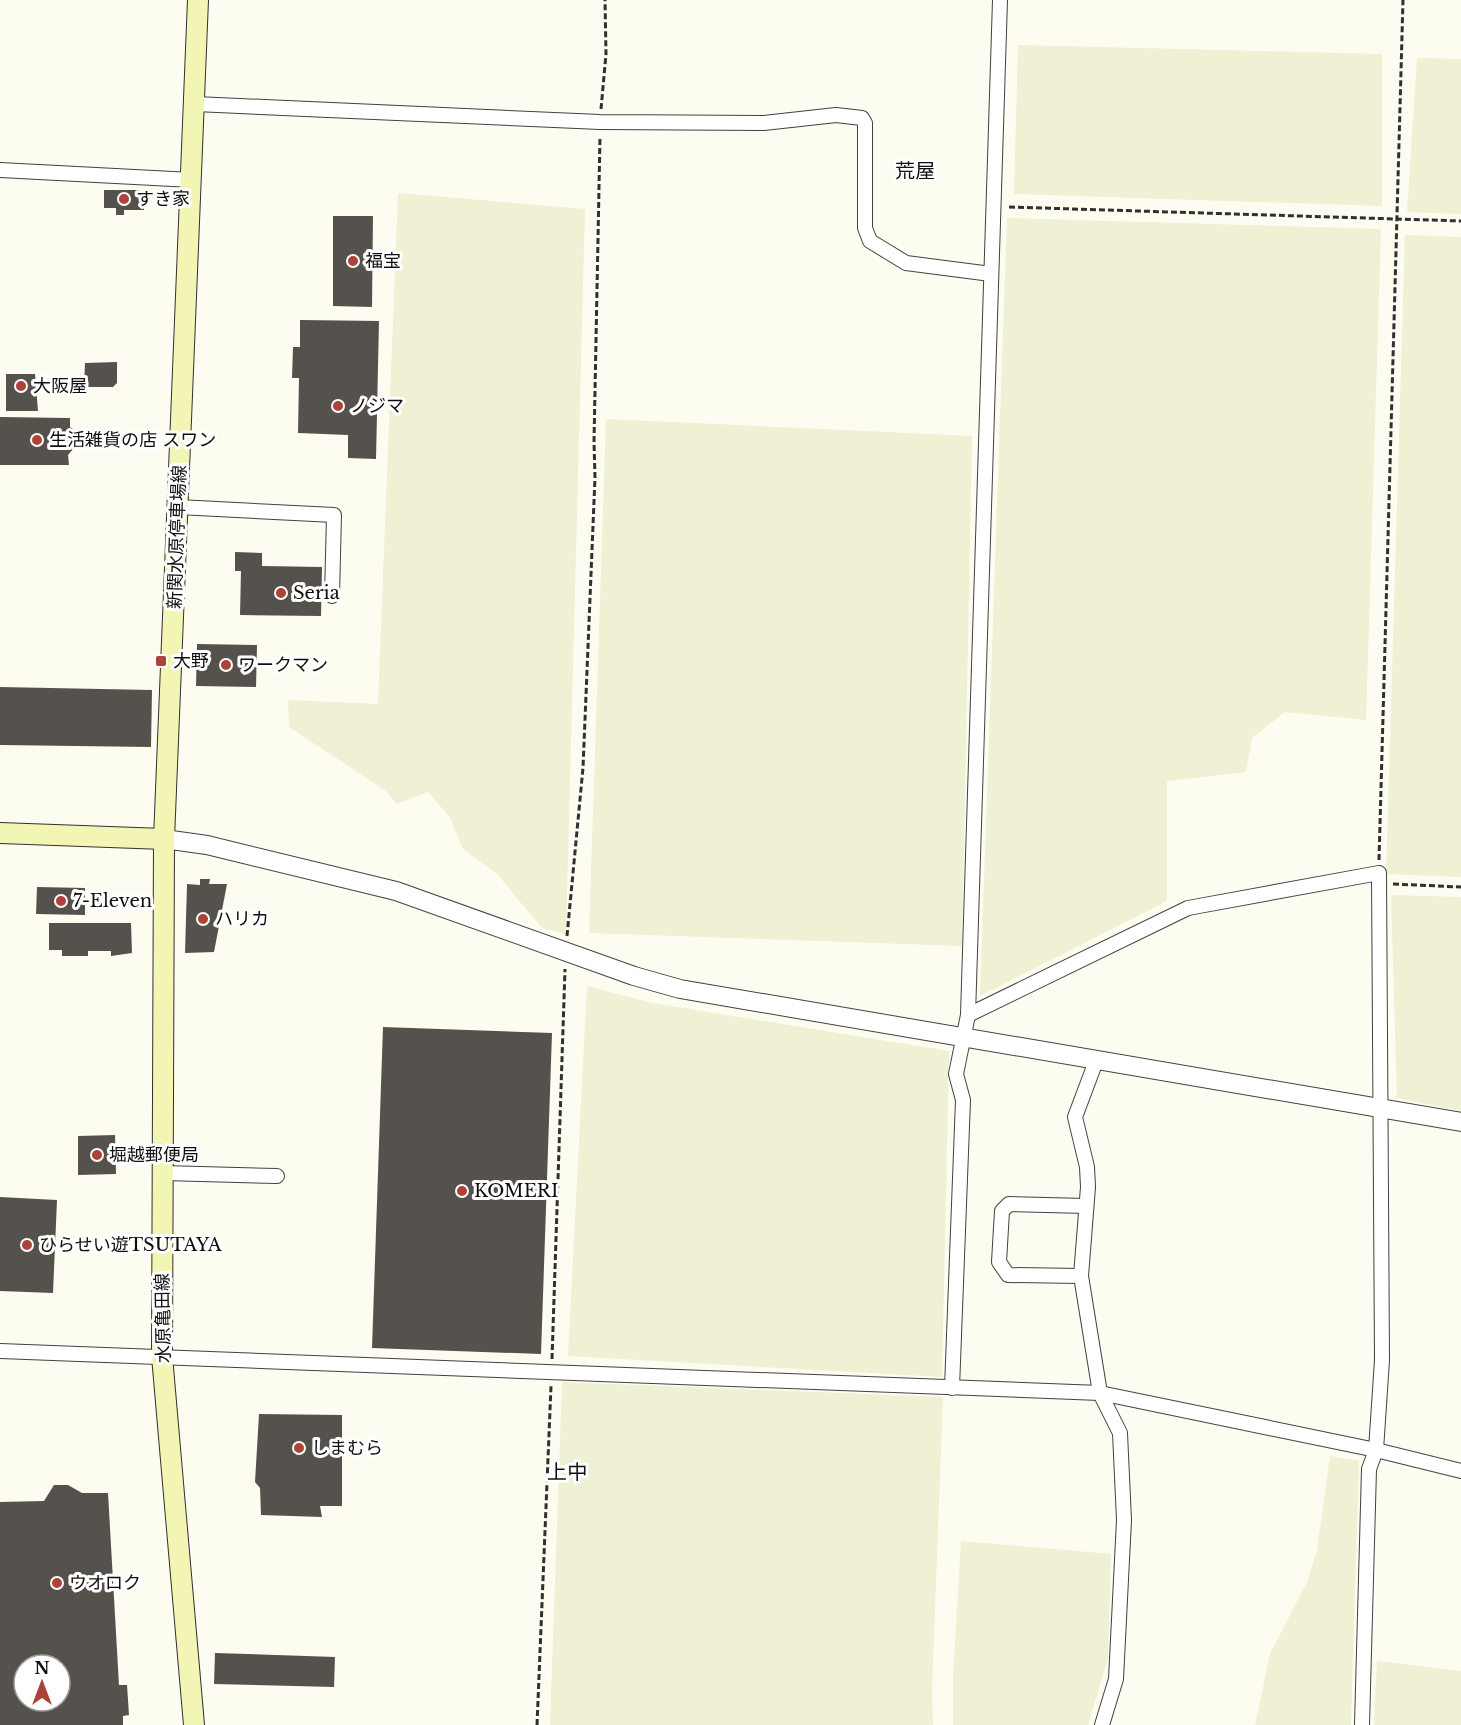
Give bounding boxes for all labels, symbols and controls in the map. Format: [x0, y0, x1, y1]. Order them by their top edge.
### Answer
district label: 荒屋 [895, 159, 935, 183]
place label: すき家 [136, 188, 190, 210]
marker: すき家 [117, 192, 131, 206]
place label: 福宝 [365, 250, 401, 272]
marker: 福宝 [346, 254, 360, 268]
place label: 大阪屋 [33, 375, 87, 397]
marker: 大阪屋 [14, 379, 28, 393]
place label: ノジマ [350, 395, 404, 417]
marker: ノジマ [331, 399, 345, 413]
place label: 生活雑貨の店 スワン [49, 429, 216, 451]
marker: 生活雑貨の店 スワン [30, 433, 44, 447]
street label: 新関水原停車場線 [163, 465, 191, 609]
place label: Seria [293, 582, 340, 604]
marker: Seria [274, 586, 288, 600]
place label: 大野 [173, 650, 209, 672]
marker: 大野 [154, 654, 168, 668]
place label: ワークマン [238, 654, 328, 676]
marker: ワークマン [219, 658, 233, 672]
place label: 7-Eleven [73, 890, 152, 912]
marker: 7-Eleven [54, 894, 68, 908]
place label: ハリカ [215, 908, 269, 930]
marker: ハリカ [196, 912, 210, 926]
place label: 堀越郵便局 [109, 1144, 199, 1166]
marker: 堀越郵便局 [90, 1148, 104, 1162]
place label: KOMERI [474, 1180, 558, 1202]
marker: KOMERI [455, 1184, 469, 1198]
place label: ひらせい遊TSUTAYA [39, 1234, 223, 1256]
marker: ひらせい遊TSUTAYA [20, 1238, 34, 1252]
street label: 水原亀田線 [151, 1273, 175, 1363]
place label: しまむら [311, 1437, 383, 1459]
marker: しまむら [292, 1441, 306, 1455]
district label: 上中 [547, 1460, 587, 1484]
place label: ウオロク [69, 1572, 141, 1594]
marker: ウオロク [50, 1576, 64, 1590]
north arrow [12, 1653, 72, 1713]
text: N [34, 1658, 50, 1678]

